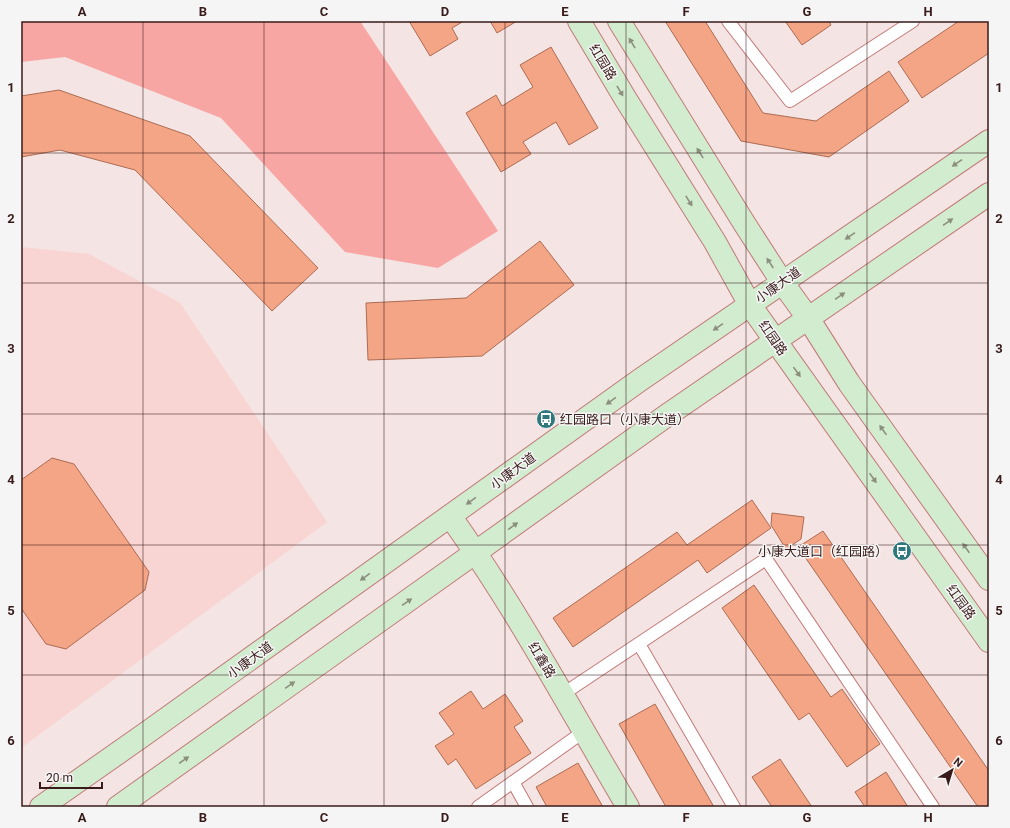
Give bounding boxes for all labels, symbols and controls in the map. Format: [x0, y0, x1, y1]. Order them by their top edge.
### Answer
text: A [78, 4, 87, 19]
text: B [199, 4, 207, 19]
text: C [320, 4, 329, 19]
text: D [441, 4, 449, 19]
text: E [561, 4, 569, 19]
text: F [682, 4, 690, 19]
text: G [803, 4, 812, 19]
text: H [923, 4, 933, 19]
one-way arrow [628, 37, 635, 49]
street label: 红园路 [587, 41, 619, 83]
text: 1 [7, 80, 15, 95]
text: 1 [995, 80, 1003, 95]
one-way arrow [616, 86, 624, 96]
one-way arrow [696, 148, 704, 158]
one-way arrow [952, 159, 962, 167]
one-way arrow [685, 196, 693, 206]
text: 2 [7, 211, 15, 226]
text: 2 [995, 211, 1003, 226]
one-way arrow [942, 218, 953, 226]
one-way arrow [844, 232, 855, 240]
one-way arrow [766, 258, 774, 268]
street label: 小康大道 [752, 264, 804, 306]
one-way arrow [835, 292, 846, 300]
street label: 红园路 [756, 318, 790, 358]
one-way arrow [712, 323, 723, 331]
text: 3 [7, 341, 15, 356]
text: 3 [995, 341, 1003, 356]
one-way arrow [793, 367, 802, 378]
one-way arrow [605, 397, 616, 405]
bus stop icon: 红园路口（小康大道） [535, 408, 557, 430]
place label: 红园路口（小康大道） [560, 412, 690, 427]
one-way arrow [879, 425, 887, 436]
street label: 小康大道 [488, 450, 538, 492]
text: 4 [7, 472, 15, 487]
text: 4 [995, 472, 1003, 487]
one-way arrow [869, 473, 877, 483]
one-way arrow [466, 497, 476, 505]
one-way arrow [508, 522, 518, 530]
bus stop icon: 小康大道口（红园路） [891, 540, 913, 562]
one-way arrow [962, 542, 970, 553]
place label: 小康大道口（红园路） [758, 544, 888, 559]
one-way arrow [360, 573, 371, 581]
street label: 红园路 [943, 582, 979, 622]
one-way arrow [402, 598, 412, 606]
text: 5 [7, 603, 15, 618]
text: 5 [995, 603, 1003, 618]
street label: 小康大道 [225, 639, 275, 681]
street label: 红鑫路 [526, 639, 558, 681]
one-way arrow [285, 681, 295, 689]
text: 6 [7, 733, 15, 748]
text: 6 [995, 733, 1003, 748]
north arrow [932, 750, 972, 790]
text: N [951, 755, 965, 770]
one-way arrow [179, 757, 189, 765]
scale bar [40, 764, 102, 790]
text: 20 m [46, 771, 73, 785]
text: A [78, 810, 87, 825]
text: B [199, 810, 207, 825]
text: C [320, 810, 329, 825]
text: D [441, 810, 449, 825]
text: E [561, 810, 569, 825]
text: F [682, 810, 690, 825]
text: G [803, 810, 812, 825]
text: H [923, 810, 933, 825]

